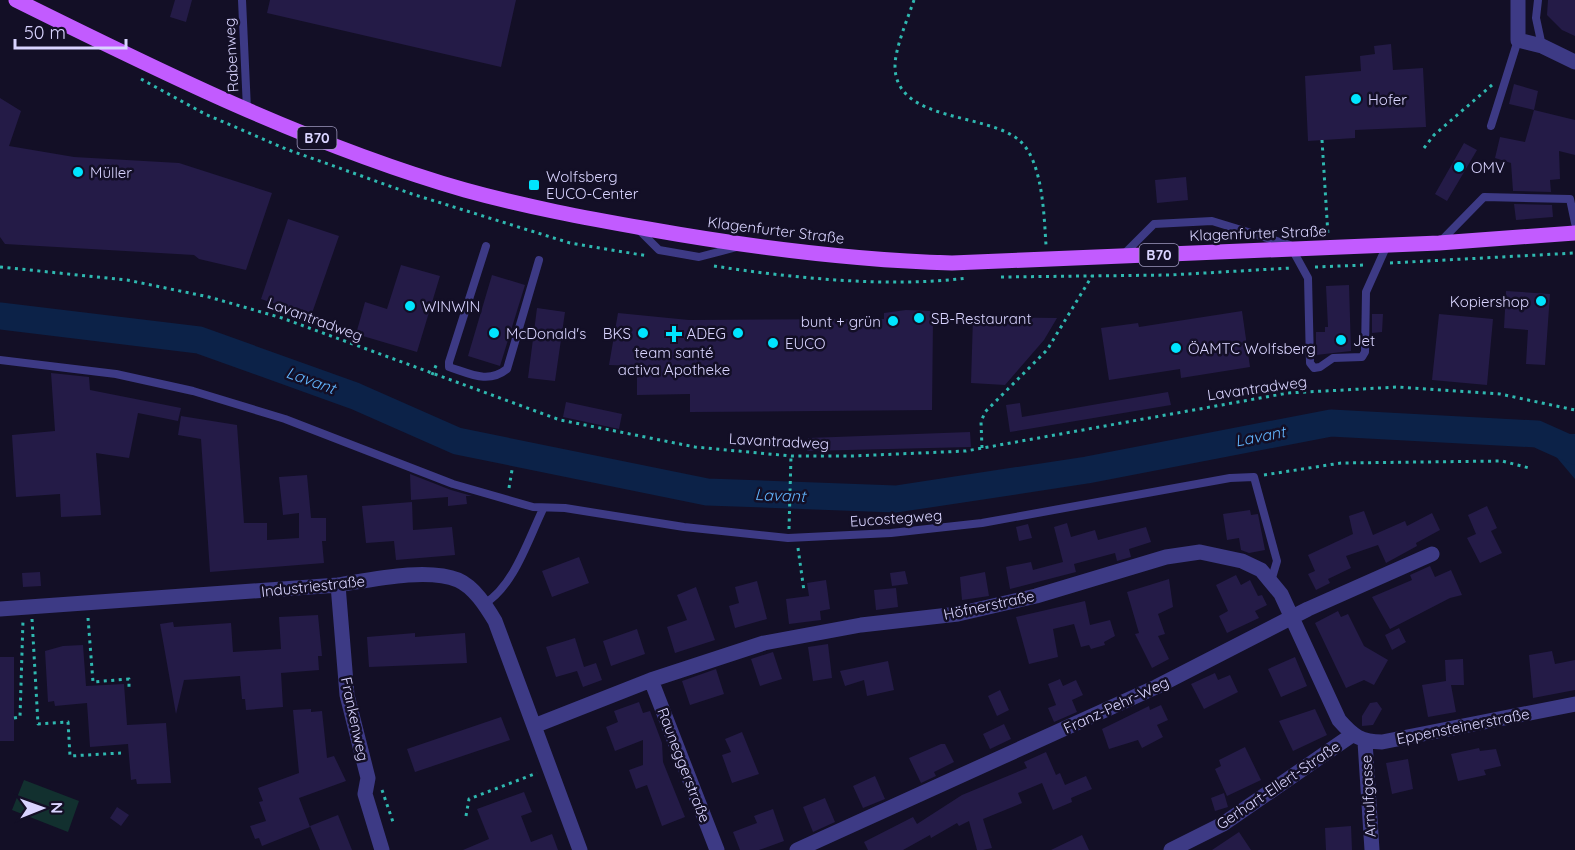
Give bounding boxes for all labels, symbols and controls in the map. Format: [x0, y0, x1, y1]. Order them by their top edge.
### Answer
scale bar [15, 12, 126, 50]
street label: Rabenweg [220, 17, 242, 93]
text: 50 m [24, 21, 66, 44]
place label: Hofer [1368, 90, 1407, 109]
marker: Hofer [1349, 92, 1363, 106]
road number: B70 [298, 127, 336, 149]
place label: OMV [1471, 158, 1505, 177]
marker: OMV [1452, 160, 1466, 174]
place label: Müller [90, 163, 132, 182]
marker: Müller [71, 165, 85, 179]
place label: Wolfsberg EUCO-Center [546, 167, 639, 203]
marker: Wolfsberg EUCO-Center [527, 178, 541, 192]
street label: Klagenfurter Straße [707, 212, 845, 248]
street label: Klagenfurter Straße [1189, 221, 1327, 245]
road number: B70 [1140, 244, 1178, 266]
place label: Kopiershop [1450, 292, 1529, 311]
street label: Lavantradweg [265, 293, 365, 345]
marker: Kopiershop [1534, 294, 1548, 308]
place label: WINWIN [422, 297, 480, 316]
marker: WINWIN [403, 299, 417, 313]
place label: SB-Restaurant [931, 309, 1032, 328]
marker: SB-Restaurant [912, 311, 926, 325]
place label: bunt + grün [801, 312, 881, 331]
marker: bunt + grün [886, 314, 900, 328]
place label: McDonald's [506, 324, 586, 343]
place label: BKS [603, 324, 631, 343]
place label: ADEG [687, 324, 726, 343]
marker: McDonald's [487, 326, 501, 340]
marker: BKS [636, 326, 650, 340]
marker: ADEG [731, 326, 745, 340]
marker: team santé activa Apotheke [667, 327, 681, 341]
place label: Jet [1353, 331, 1375, 350]
marker: Jet [1334, 333, 1348, 347]
place label: EUCO [785, 334, 826, 353]
marker: EUCO [766, 336, 780, 350]
place label: ÖAMTC Wolfsberg [1188, 339, 1316, 358]
marker: ÖAMTC Wolfsberg [1169, 341, 1183, 355]
place label: team santé activa Apotheke [618, 343, 730, 379]
water label: Lavant [284, 362, 340, 399]
street label: Lavantradweg [1206, 372, 1308, 404]
water label: Lavant [1233, 421, 1288, 451]
street label: Lavantradweg [728, 429, 830, 453]
water label: Lavant [754, 484, 807, 506]
street label: Eucostegweg [849, 505, 943, 531]
street label: Industriestraße [260, 571, 366, 601]
street label: Höfnerstraße [942, 586, 1036, 624]
street label: Franz-Pehr-Weg [1060, 672, 1172, 738]
street label: Frankenweg [337, 675, 373, 763]
street label: Eppensteinerstraße [1395, 704, 1531, 748]
street label: Rauneggerstraße [653, 705, 715, 825]
street label: Gerhart-Ellert-Straße [1212, 737, 1344, 833]
street label: Arnulfgasse [1356, 754, 1380, 838]
north arrow [12, 778, 72, 838]
text: N [47, 802, 67, 814]

